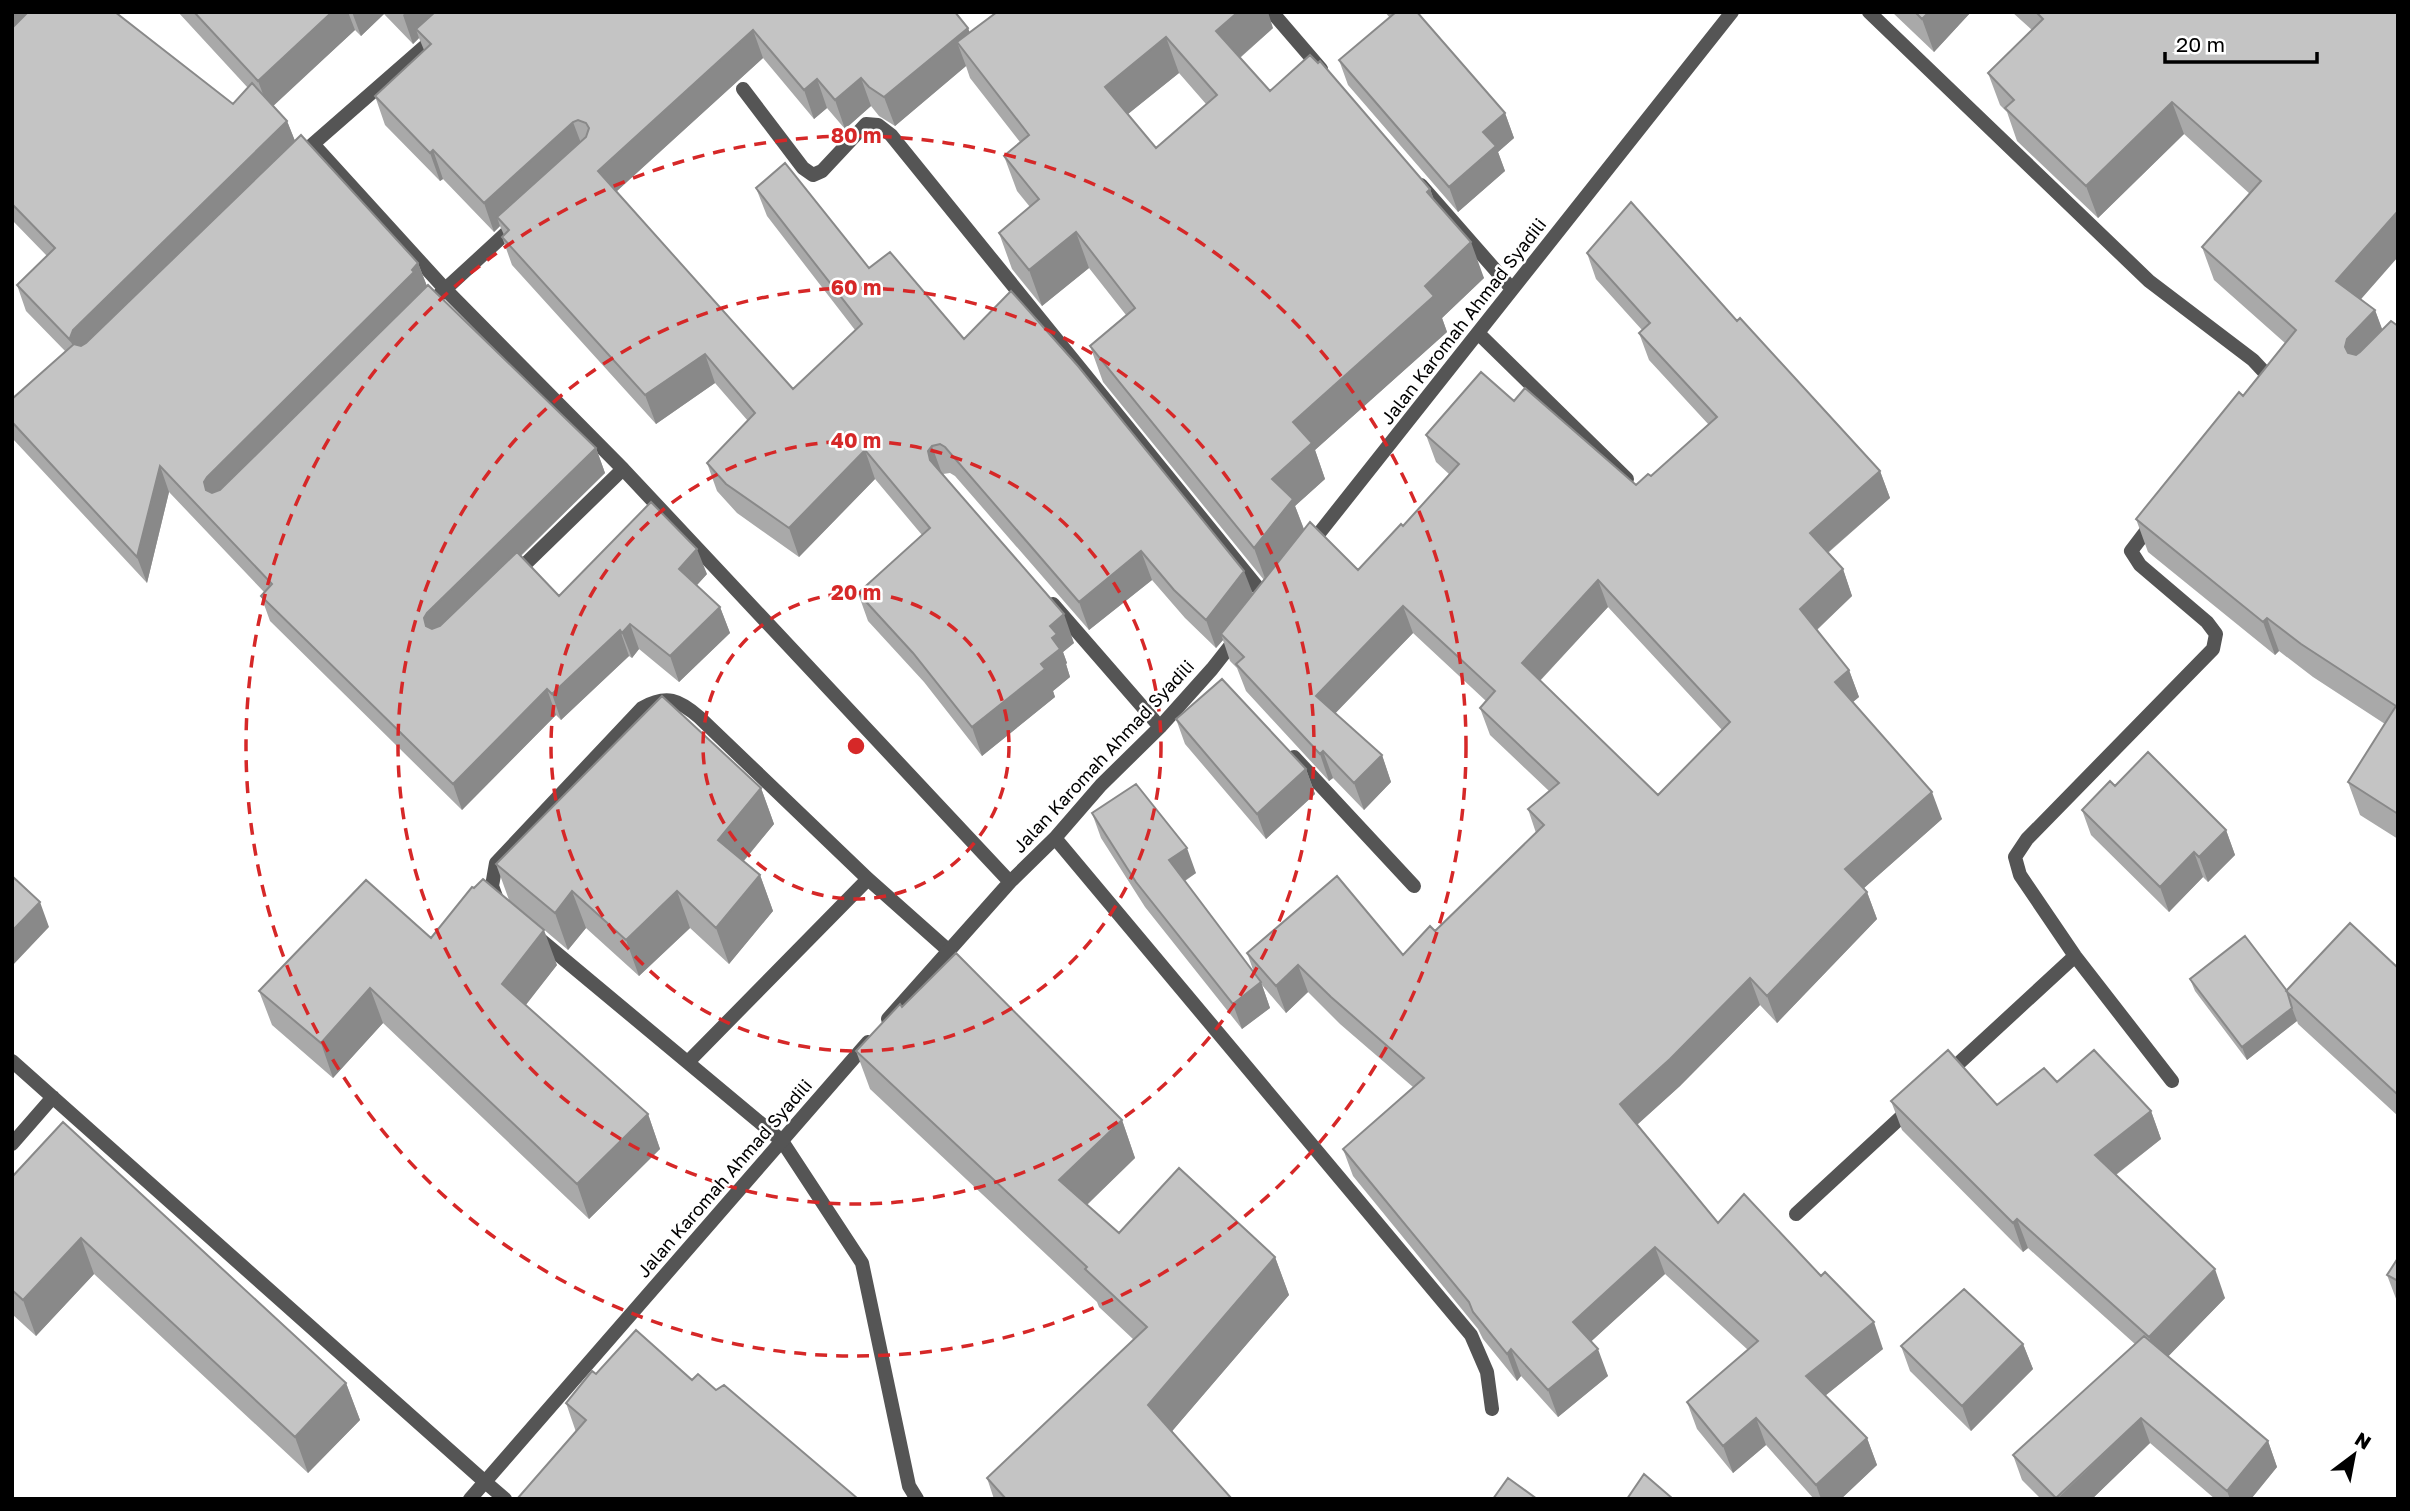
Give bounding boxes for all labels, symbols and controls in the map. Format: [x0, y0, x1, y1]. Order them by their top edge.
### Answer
scale bar [2165, 21, 2317, 65]
text: 20 m [2176, 31, 2225, 57]
text: 80 m [831, 122, 881, 148]
street label: Jalan Karomah Ahmad Syadili [1376, 213, 1550, 429]
text: 60 m [831, 274, 881, 300]
text: 40 m [831, 427, 881, 453]
text: 20 m [831, 579, 881, 605]
street label: Jalan Karomah Ahmad Syadili [1008, 655, 1198, 857]
centre of rings [844, 734, 868, 758]
street label: Jalan Karomah Ahmad Syadili [632, 1074, 816, 1282]
north arrow [2319, 1420, 2389, 1490]
text: N [2351, 1427, 2375, 1454]

